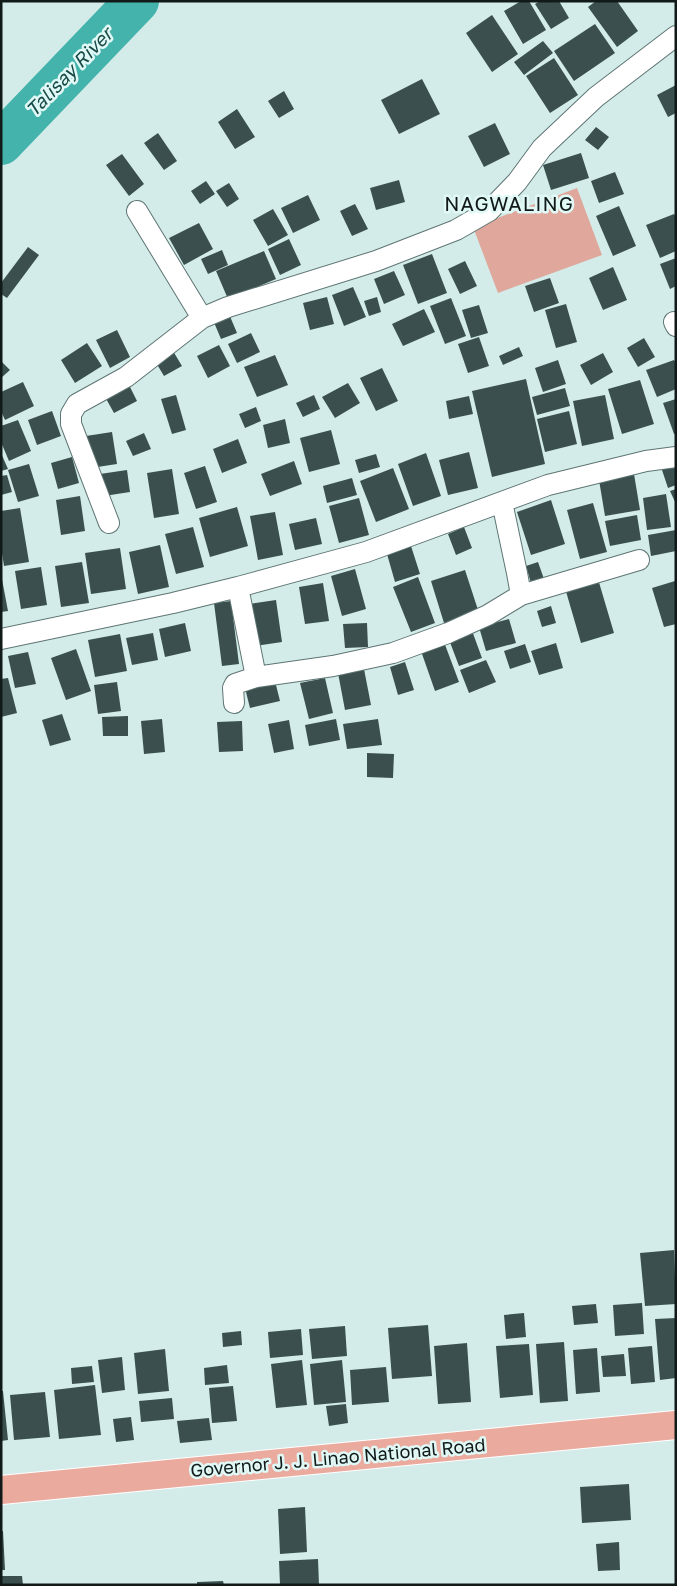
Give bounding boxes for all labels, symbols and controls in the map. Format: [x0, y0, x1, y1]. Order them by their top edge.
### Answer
water label: Talisay River [21, 21, 118, 121]
district label: NAGWALING [444, 191, 574, 215]
street label: Governor J. J. Linao National Road [189, 1433, 486, 1481]

